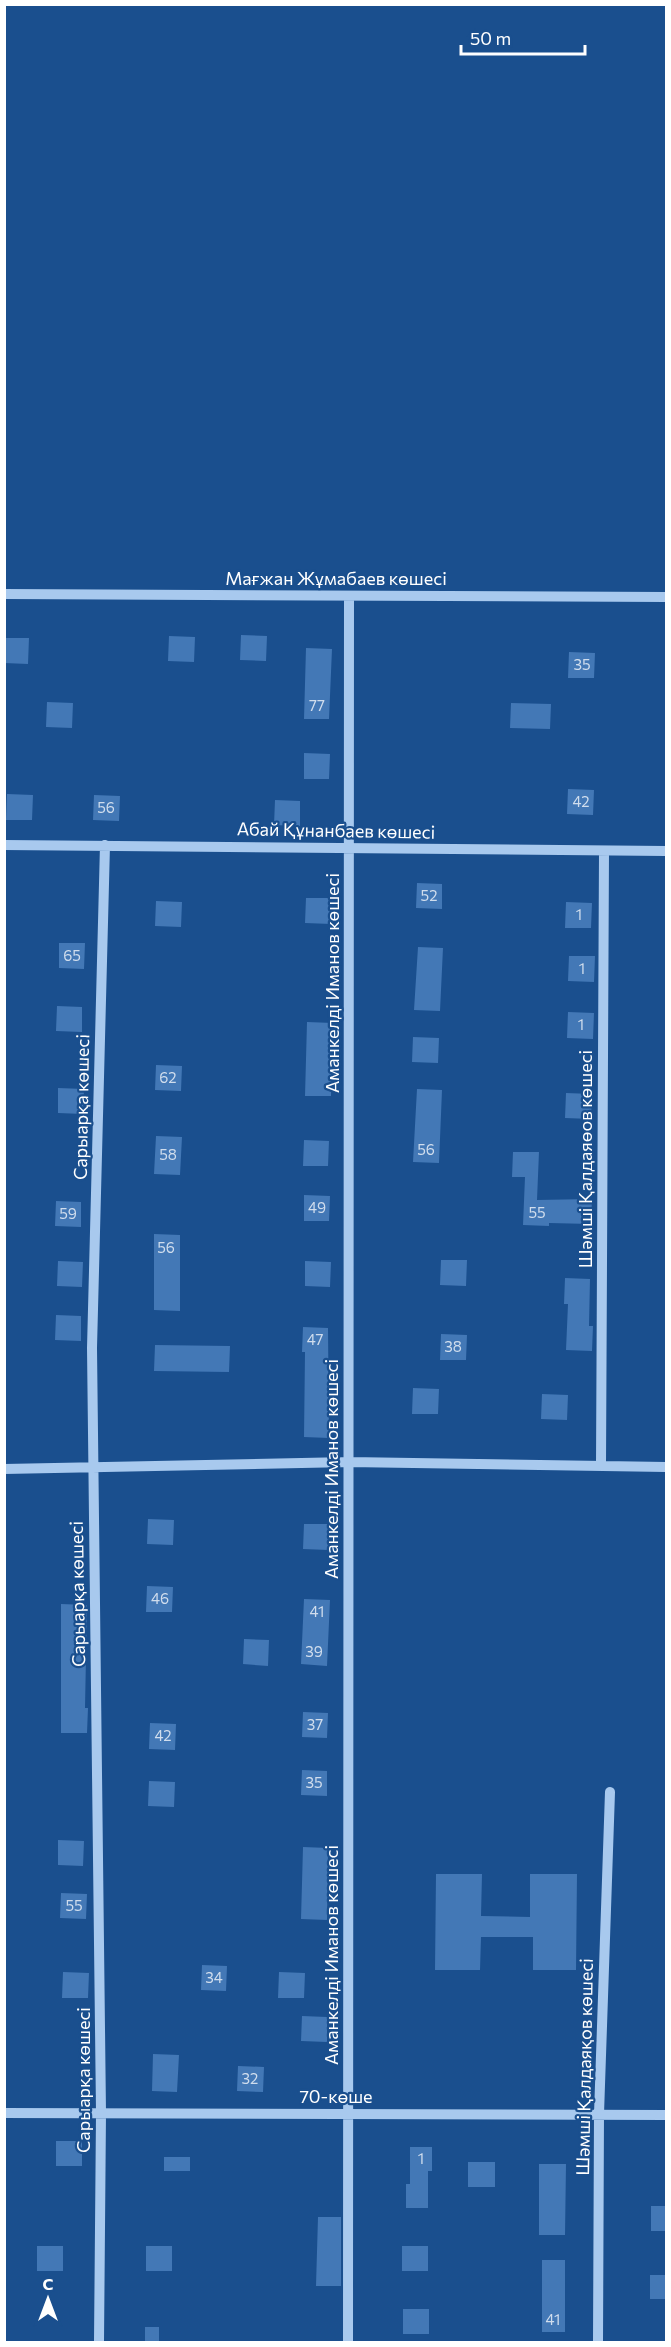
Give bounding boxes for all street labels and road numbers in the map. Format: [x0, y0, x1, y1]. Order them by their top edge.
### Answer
street label: Мағжан Жұмабаев көшесі [225, 567, 447, 589]
street label: Абай Құнанбаев көшесі [237, 817, 435, 843]
street label: Аманкелді Иманов көшесі [321, 873, 343, 1093]
street label: Сарыарқа көшесі [69, 1034, 93, 1180]
street label: Шәмші Қалдаяөов көшесі [574, 1050, 596, 1268]
street label: Аманкелді Иманов көшесі [320, 1359, 342, 1579]
street label: Сарыарқа көшесі [65, 1521, 89, 1667]
street label: Аманкелді Иманов көшесі [320, 1845, 342, 2065]
street label: Шәмші Қалдаяқов көшесі [571, 1958, 597, 2176]
street label: Сарыарқа көшесі [72, 2007, 94, 2153]
street label: 70-көше [299, 2085, 373, 2107]

